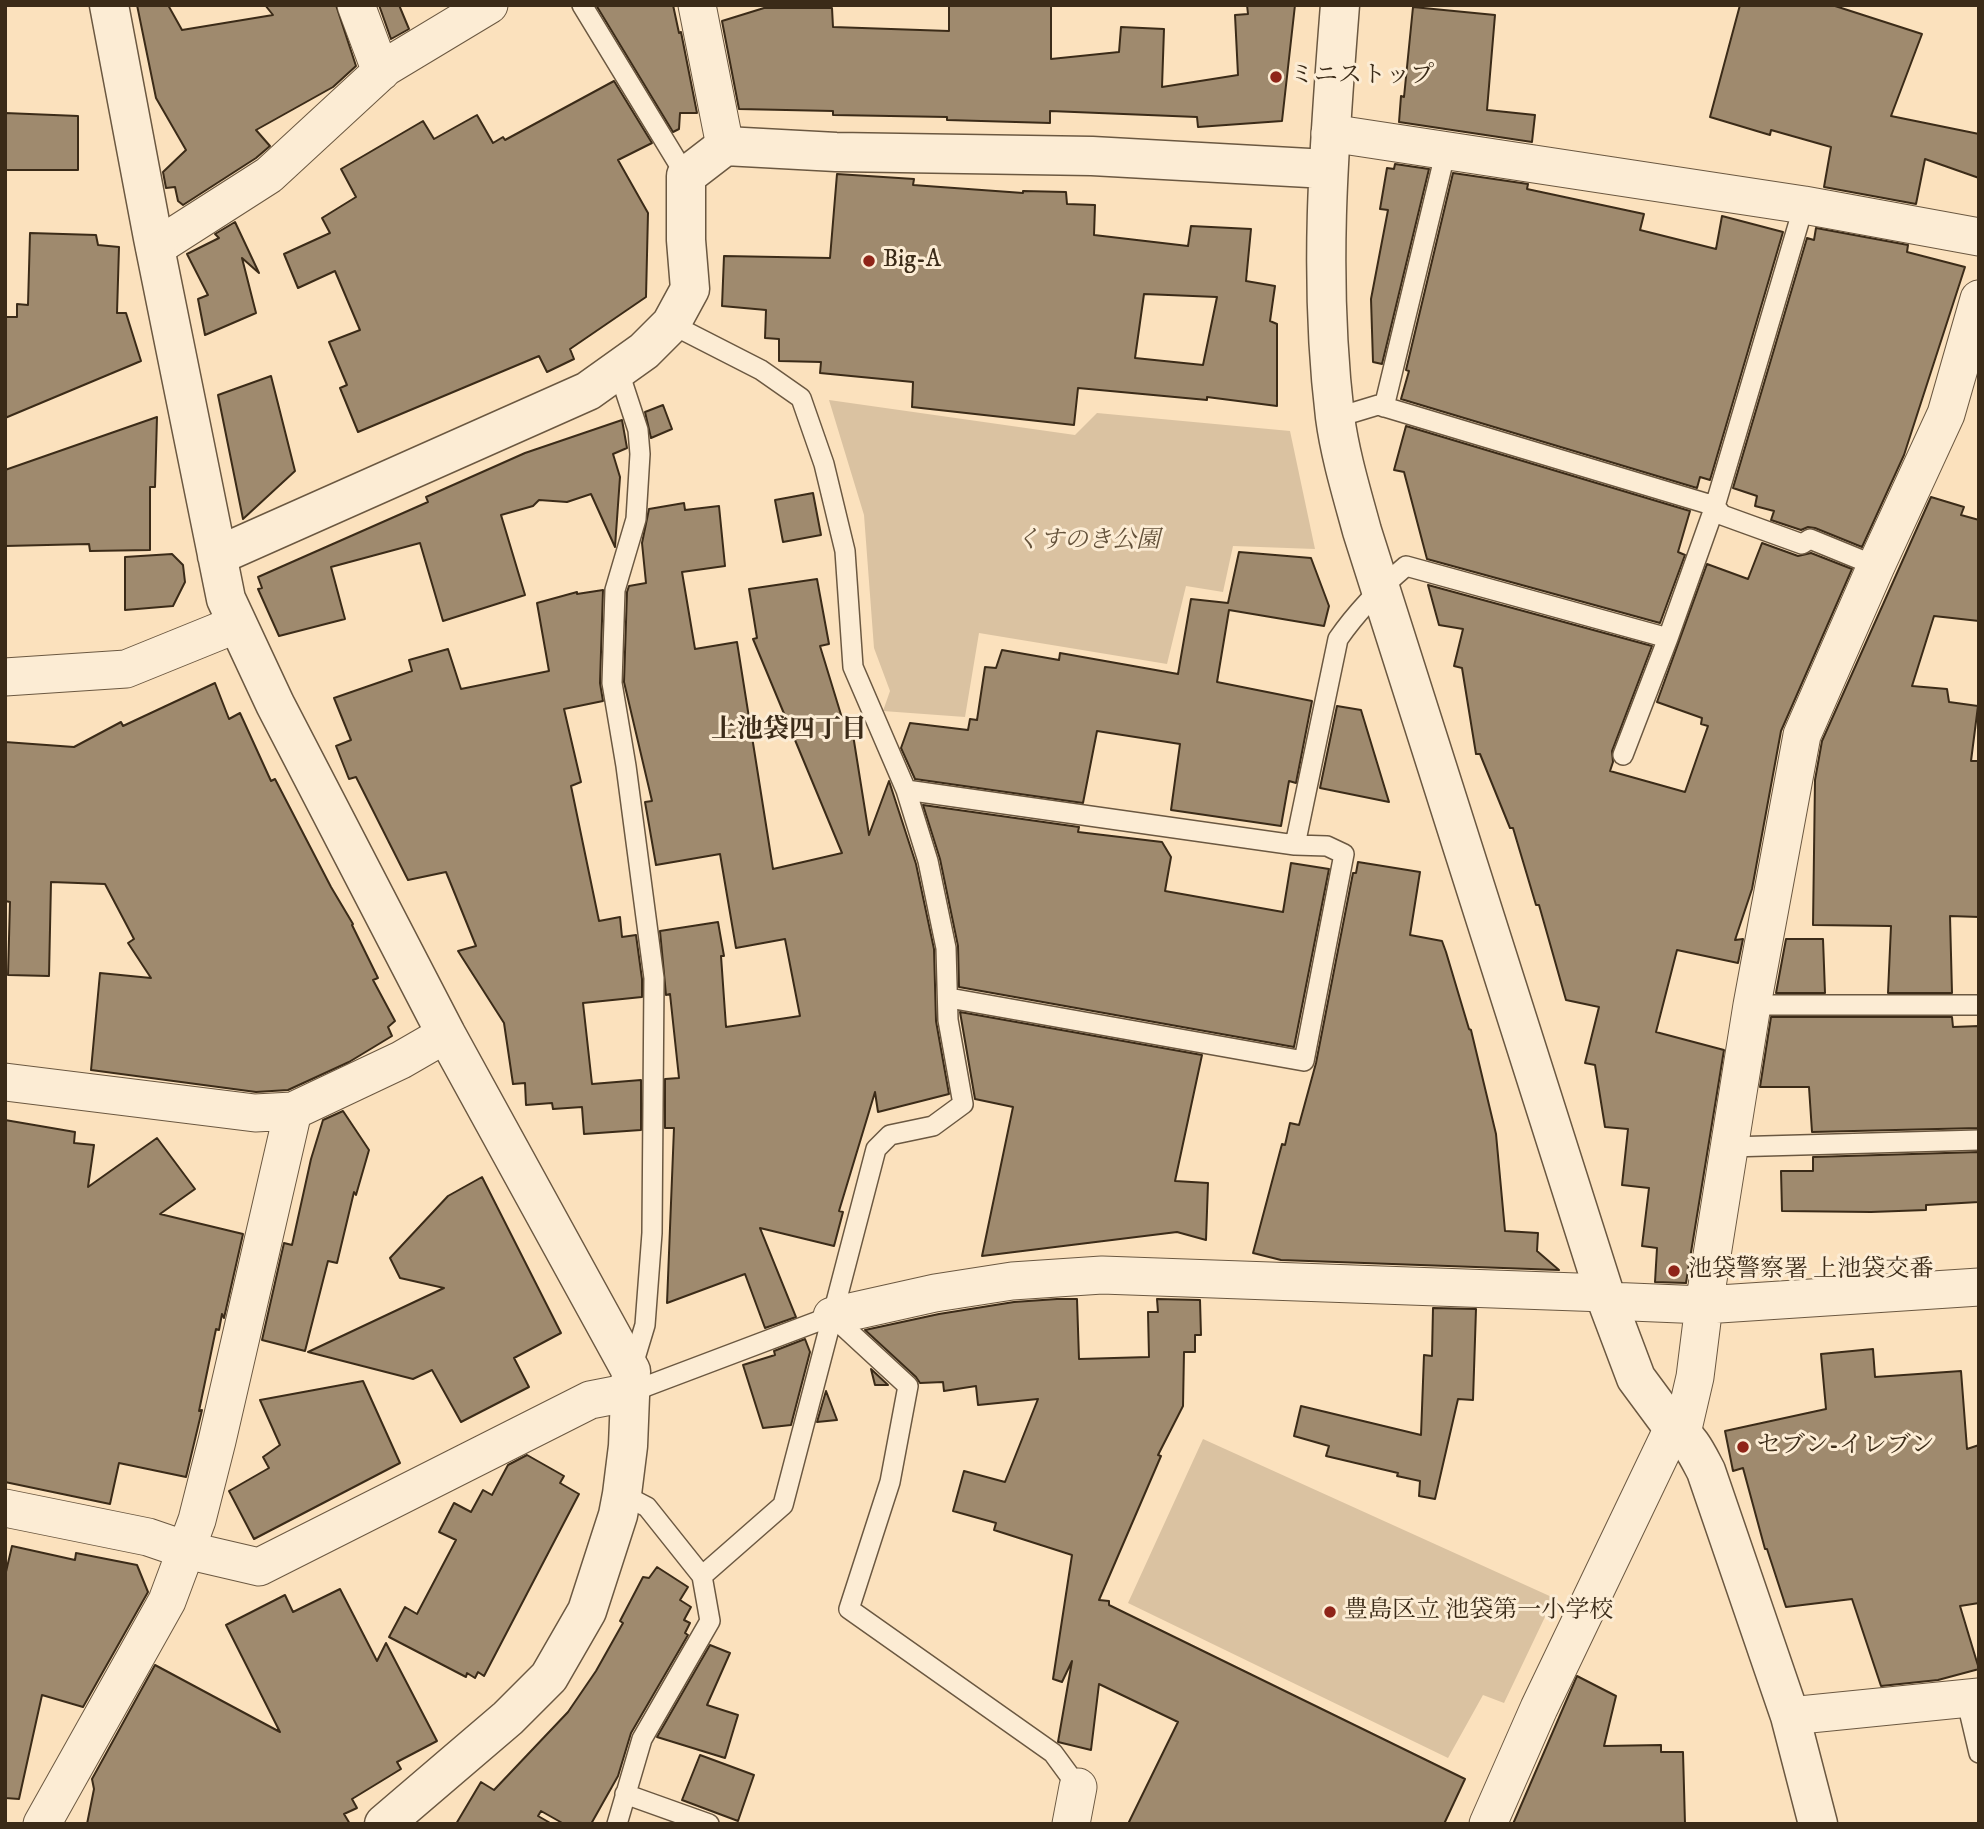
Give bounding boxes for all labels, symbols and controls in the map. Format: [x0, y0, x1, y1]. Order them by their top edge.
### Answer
place label: ミニストップ [1290, 63, 1434, 91]
marker: ミニストップ [1268, 69, 1284, 85]
place label: Big-A [883, 247, 941, 275]
marker: Big-A [861, 253, 877, 269]
park label: くすのき公園 [1016, 528, 1160, 556]
district label: 上池袋四丁目 [711, 716, 867, 748]
place label: 池袋警察署 上池袋交番 [1688, 1257, 1933, 1285]
marker: 池袋警察署 上池袋交番 [1666, 1263, 1682, 1279]
place label: セブン-イレブン [1757, 1433, 1935, 1461]
marker: セブン-イレブン [1735, 1439, 1751, 1455]
place label: 豊島区立 池袋第一小学校 [1344, 1598, 1613, 1626]
marker: 豊島区立 池袋第一小学校 [1322, 1604, 1338, 1620]

